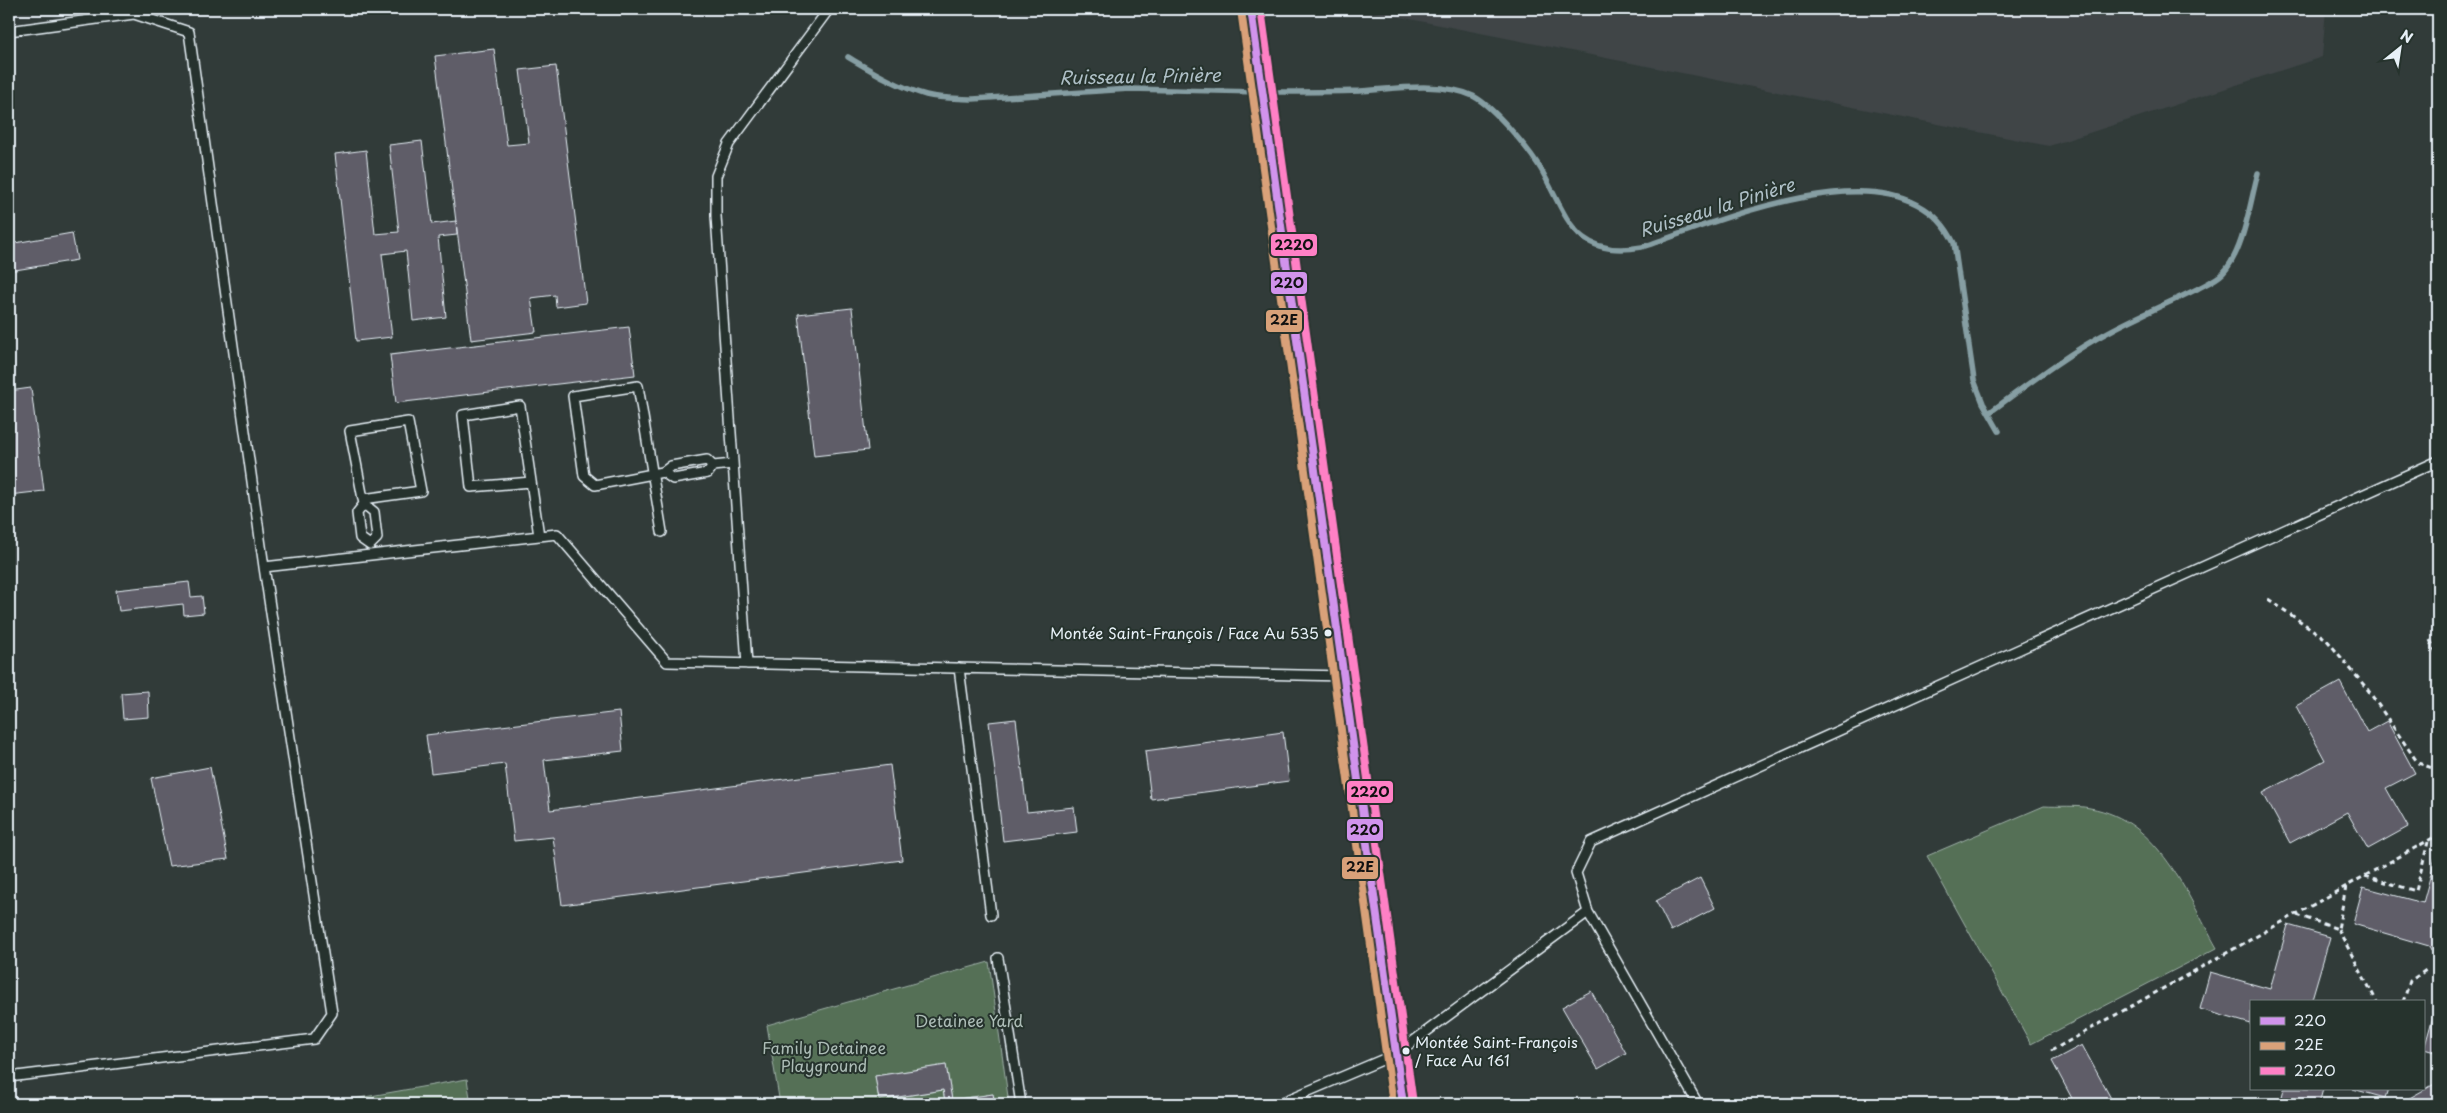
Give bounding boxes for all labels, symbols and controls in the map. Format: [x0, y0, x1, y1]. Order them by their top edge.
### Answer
north arrow [2374, 22, 2424, 72]
text: N [2397, 24, 2417, 48]
water label: Ruisseau la Pinière [1059, 61, 1222, 90]
water label: Ruisseau la Pinière [1636, 170, 1799, 243]
line badge: 222O [1270, 233, 1318, 257]
text: 222O [1274, 234, 1314, 255]
line badge: 22O [1270, 271, 1308, 295]
text: 22O [1274, 272, 1304, 293]
line badge: 22E [1265, 309, 1303, 333]
text: 22E [1270, 309, 1298, 330]
place label: Montée Saint-François / Face Au 535 [1050, 621, 1319, 644]
marker: Montée Saint-François / Face Au 535 [1323, 628, 1333, 638]
line badge: 222O [1346, 780, 1394, 804]
text: 222O [1350, 781, 1390, 802]
line badge: 22O [1346, 818, 1384, 842]
text: 22O [1350, 819, 1380, 840]
line badge: 22E [1341, 856, 1379, 880]
text: 22E [1346, 856, 1374, 877]
legend [2250, 1000, 2424, 1090]
park label: Detainee Yard [915, 1008, 1024, 1032]
text: 22O [2294, 1008, 2326, 1031]
place label: Montée Saint-François / Face Au 161 [1415, 1030, 1578, 1071]
text: 22E [2294, 1032, 2324, 1055]
park label: Family Detainee Playground [762, 1035, 886, 1077]
marker: Montée Saint-François / Face Au 161 [1401, 1046, 1411, 1056]
text: 222O [2294, 1058, 2336, 1081]

